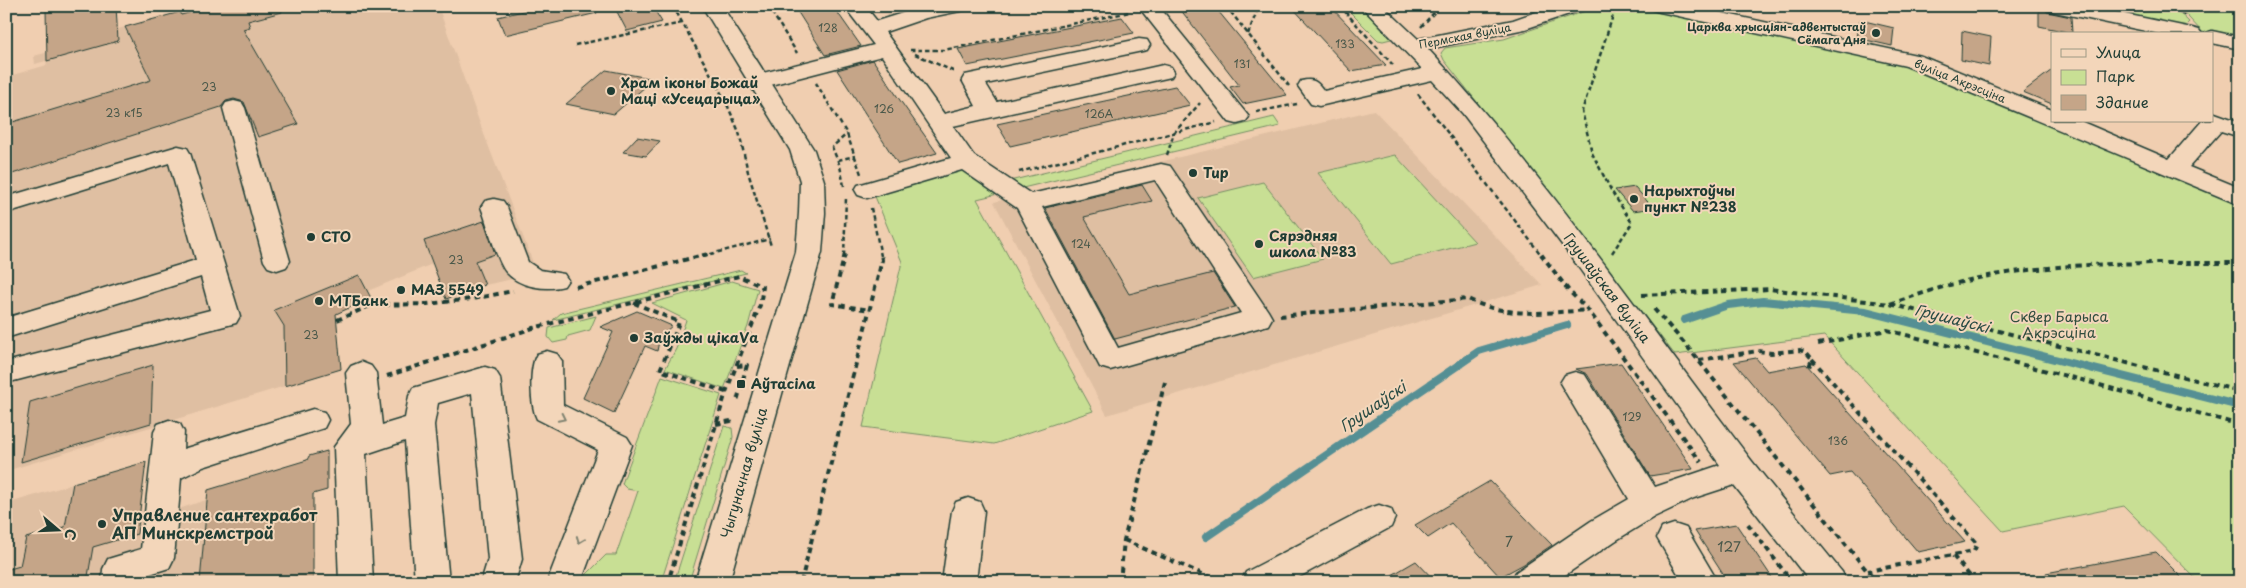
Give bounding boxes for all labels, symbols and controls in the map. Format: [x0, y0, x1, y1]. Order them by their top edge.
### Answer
street label: Пермская вуліца [1417, 18, 1513, 53]
place label: Царква хрысціян-адвентыстаў Сёмага Дня [1687, 18, 1866, 48]
house number: 128 [818, 19, 838, 36]
marker: Царква хрысціян-адвентыстаў Сёмага Дня [1870, 27, 1882, 39]
legend [2051, 32, 2214, 122]
house number: 133 [1335, 35, 1355, 52]
text: Улица [2096, 40, 2141, 63]
street label: вуліца Акрэсціна [1912, 54, 2009, 107]
house number: 131 [1234, 55, 1250, 72]
text: Парк [2096, 64, 2135, 87]
place label: Храм іконы Божай Маці «Усецарыца» [621, 72, 761, 109]
house number: 23 [202, 78, 216, 95]
marker: Храм іконы Божай Маці «Усецарыца» [605, 85, 617, 97]
text: Здание [2096, 90, 2149, 113]
house number: 126 [874, 100, 894, 117]
house number: 23 к15 [105, 104, 143, 121]
house number: 126А [1085, 105, 1114, 122]
place label: Тир [1203, 162, 1229, 183]
marker: Тир [1187, 167, 1199, 179]
place label: Нарыхтоўчы пункт №238 [1644, 180, 1737, 217]
marker: Нарыхтоўчы пункт №238 [1628, 193, 1640, 205]
place label: Сярэдняя школа №83 [1269, 225, 1356, 262]
place label: СТО [321, 226, 351, 247]
street label: Грушаўская вуліца [1559, 228, 1656, 348]
marker: СТО [305, 231, 317, 243]
house number: 124 [1071, 235, 1091, 252]
marker: Сярэдняя школа №83 [1253, 238, 1265, 250]
house number: 23 [449, 251, 463, 268]
place label: МАЗ 5549 [411, 279, 484, 300]
marker: МАЗ 5549 [395, 284, 407, 296]
place label: МТБанк [329, 290, 388, 311]
marker: МТБанк [313, 295, 325, 307]
water label: Грушаўскі [1913, 297, 1995, 339]
park label: Сквер Барыса Акрэсціна [2010, 306, 2108, 343]
house number: 23 [304, 326, 318, 343]
place label: Заўжды цікаVа [643, 327, 759, 348]
marker: Заўжды цікаVа [628, 332, 640, 344]
place label: Аўтасіла [751, 373, 816, 394]
water label: Грушаўскі [1334, 373, 1412, 437]
marker: Аўтасіла [735, 378, 747, 390]
street label: Чыгуначная вуліца [715, 404, 772, 541]
house number: 129 [1623, 408, 1641, 425]
one-way arrow [557, 412, 566, 422]
house number: 136 [1828, 432, 1848, 449]
place label: Управление сантехработ АП Минскремстрой [111, 502, 318, 544]
north arrow [32, 506, 82, 556]
marker: Управление сантехработ АП Минскремстрой [96, 518, 108, 530]
text: С [59, 526, 82, 543]
house number: 7 [1505, 531, 1513, 552]
one-way arrow [576, 535, 586, 544]
house number: 127 [1717, 536, 1741, 557]

